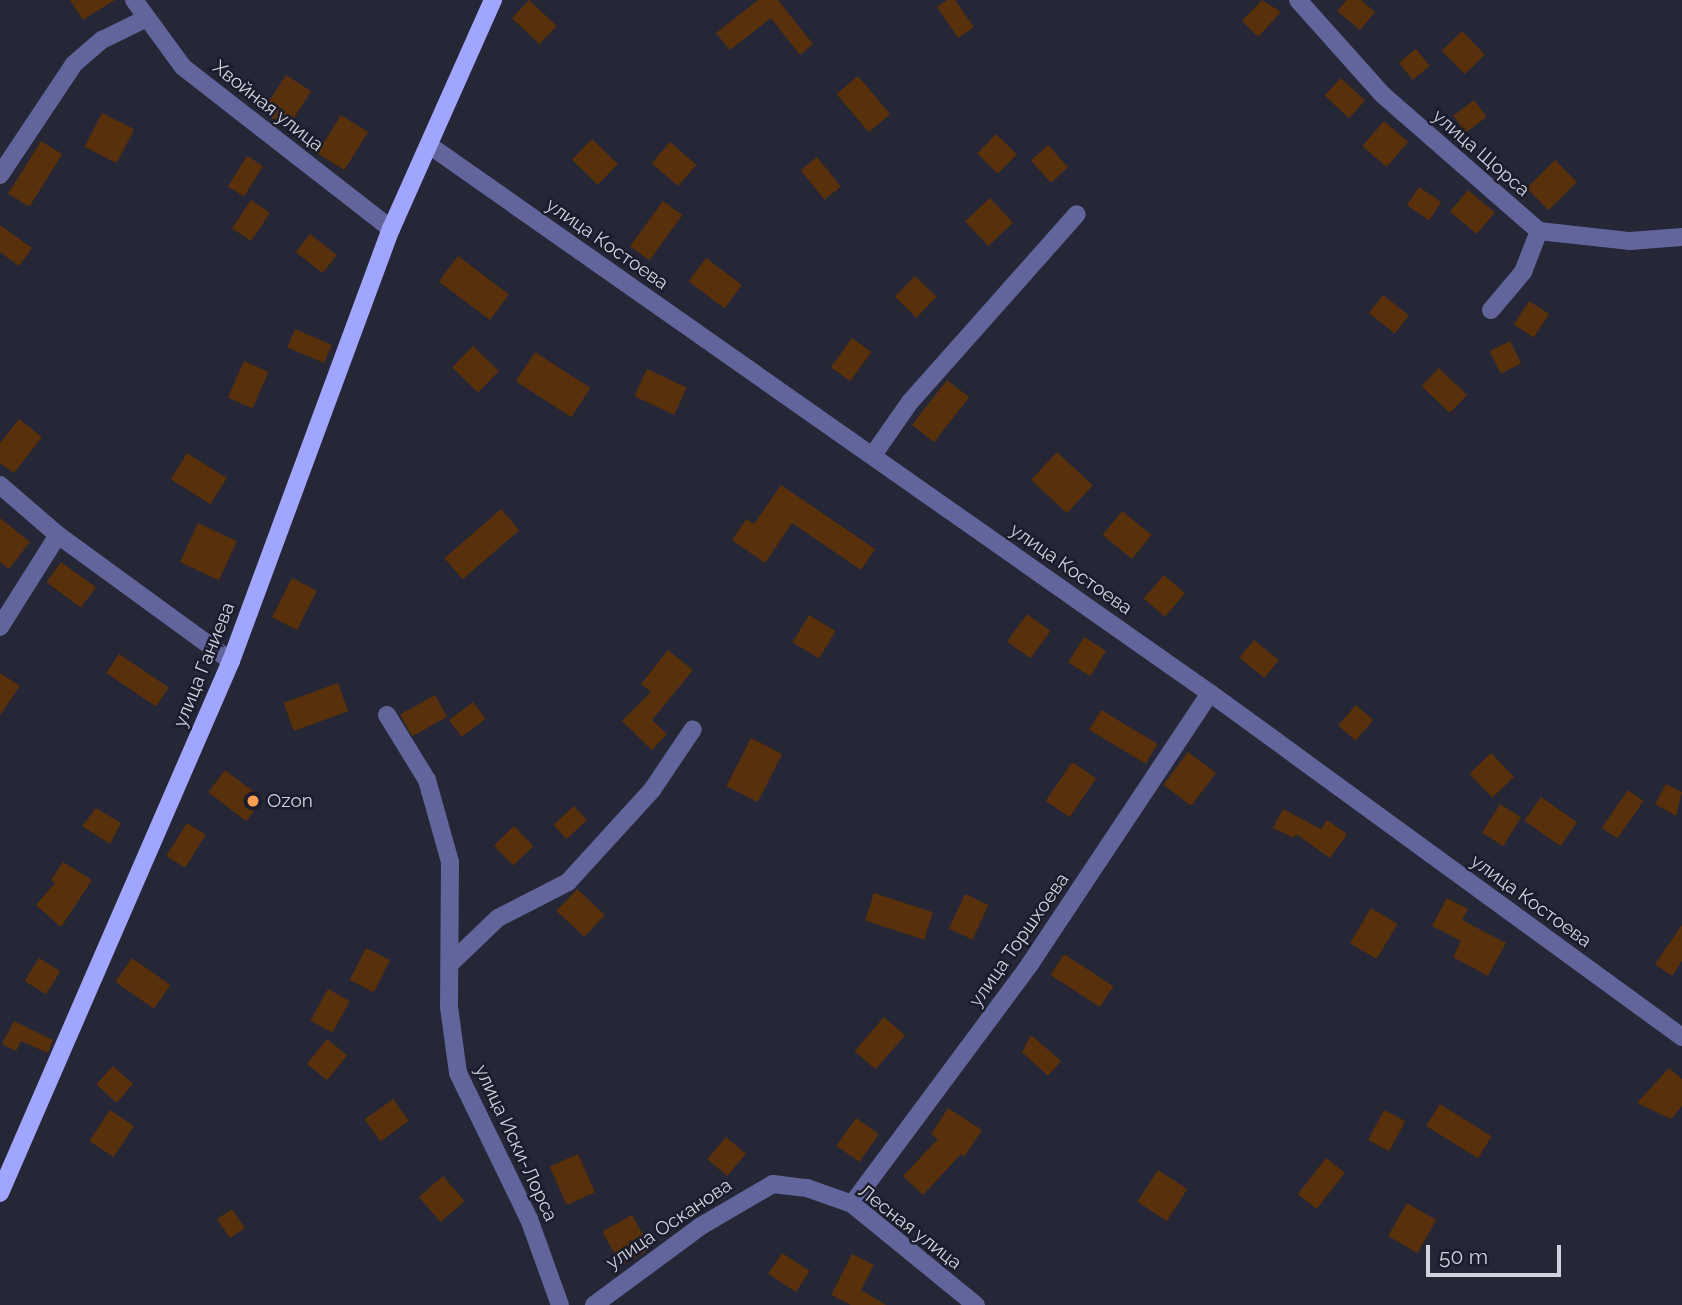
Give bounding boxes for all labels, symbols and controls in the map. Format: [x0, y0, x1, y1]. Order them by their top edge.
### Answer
street label: Хвойная улица [208, 56, 328, 156]
street label: улица Щорса [1428, 105, 1534, 201]
street label: улица Костоева [542, 193, 672, 295]
street label: улица Костоева [1006, 518, 1136, 620]
street label: улица Ганиева [169, 599, 239, 731]
place label: Ozon [267, 790, 313, 812]
marker: Ozon [245, 793, 261, 809]
street label: улица Костоева [1466, 850, 1596, 952]
street label: улица Торшхоева [964, 868, 1074, 1012]
street label: улица Иски-Лорса [470, 1061, 562, 1225]
street label: улица Осканова [602, 1174, 736, 1274]
street label: Лесная улица [854, 1179, 966, 1275]
scale bar [1430, 1232, 1565, 1276]
text: 50 m [1439, 1244, 1488, 1269]

